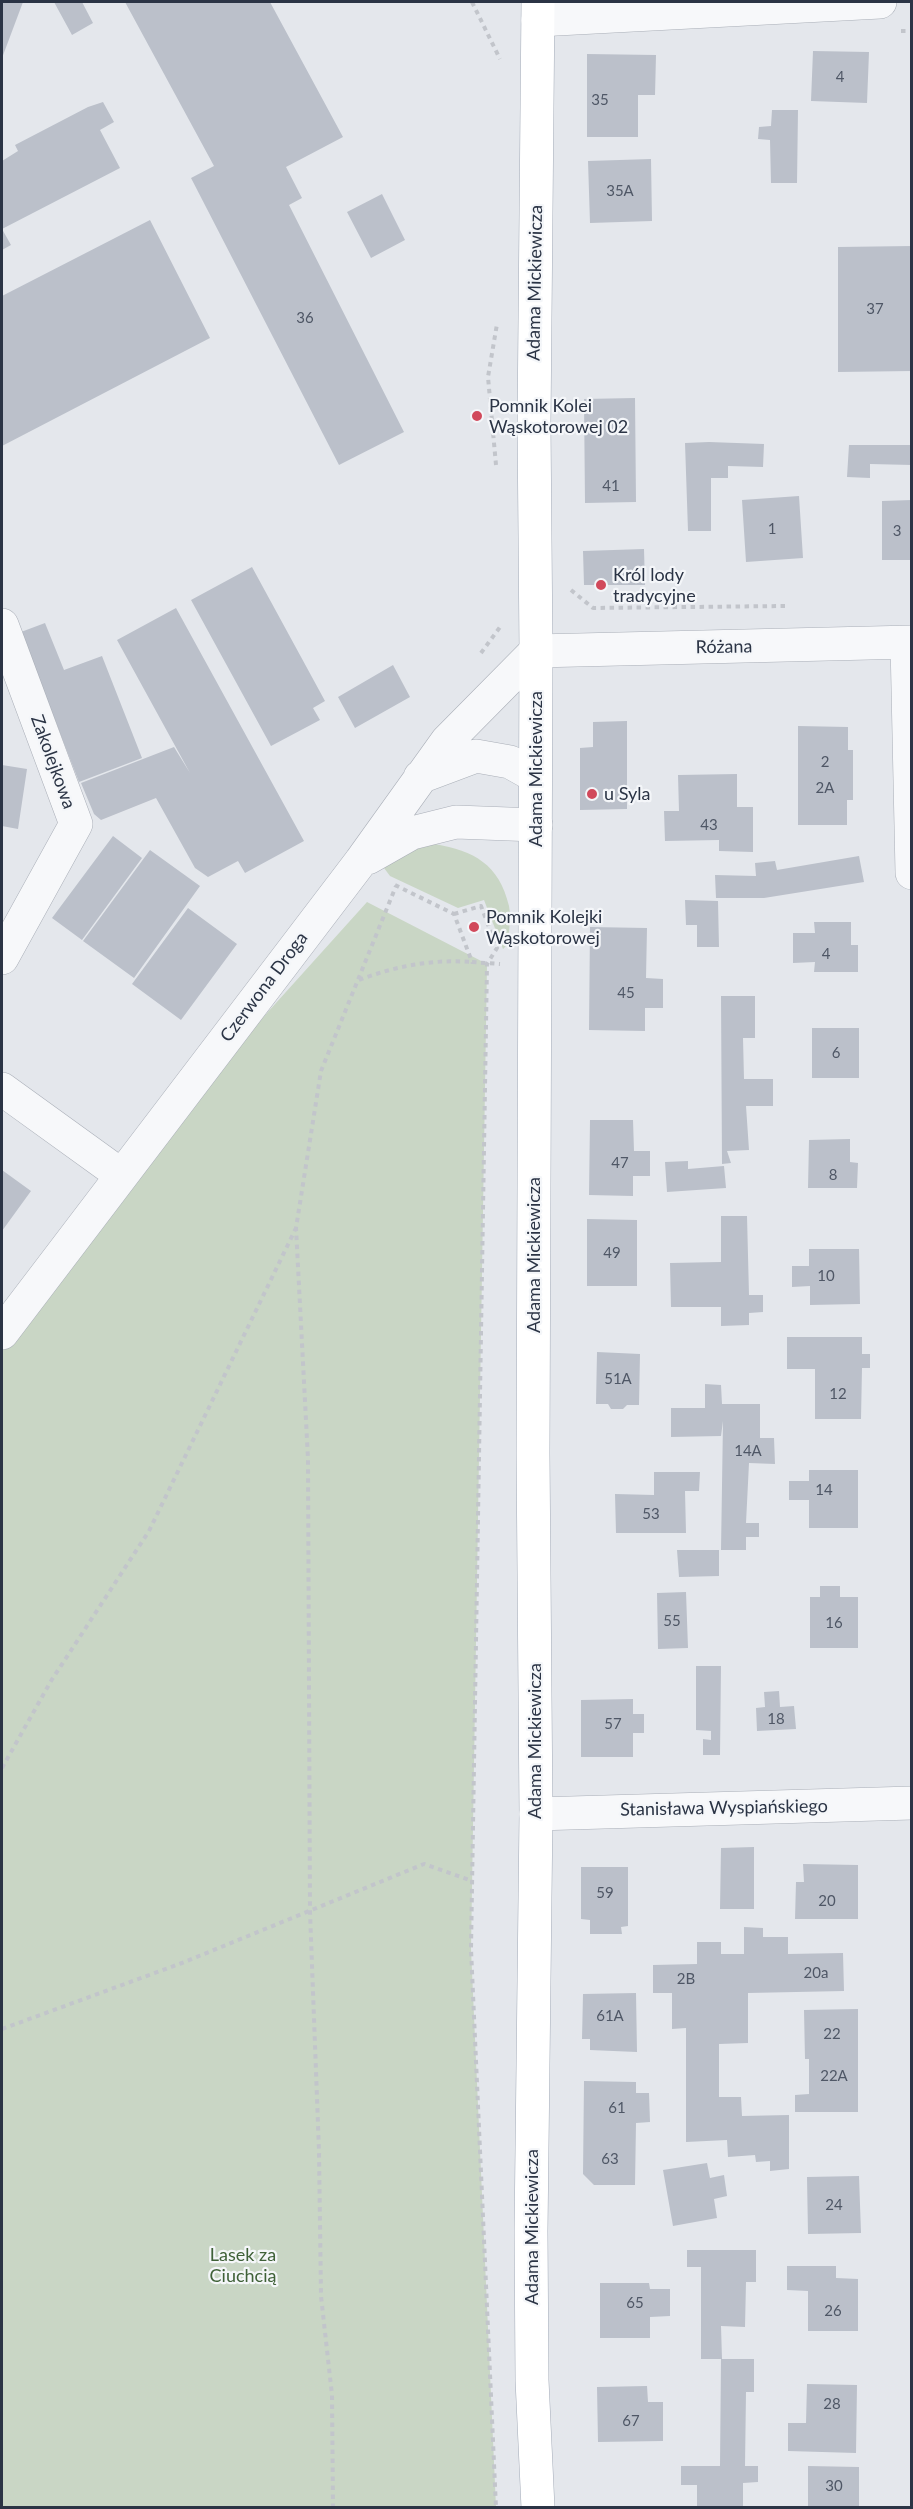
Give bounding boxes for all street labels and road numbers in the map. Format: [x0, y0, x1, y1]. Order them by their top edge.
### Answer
street label: Adama Mickiewicza [523, 205, 547, 361]
street label: Różana [695, 636, 753, 658]
street label: Adama Mickiewicza [525, 691, 547, 847]
street label: Zakolejkowa [26, 712, 80, 812]
street label: Czerwona Droga [216, 928, 312, 1046]
street label: Adama Mickiewicza [523, 1177, 545, 1333]
street label: Adama Mickiewicza [524, 1663, 546, 1819]
street label: Stanisława Wyspiańskiego [620, 1795, 828, 1821]
street label: Adama Mickiewicza [521, 2149, 543, 2305]

